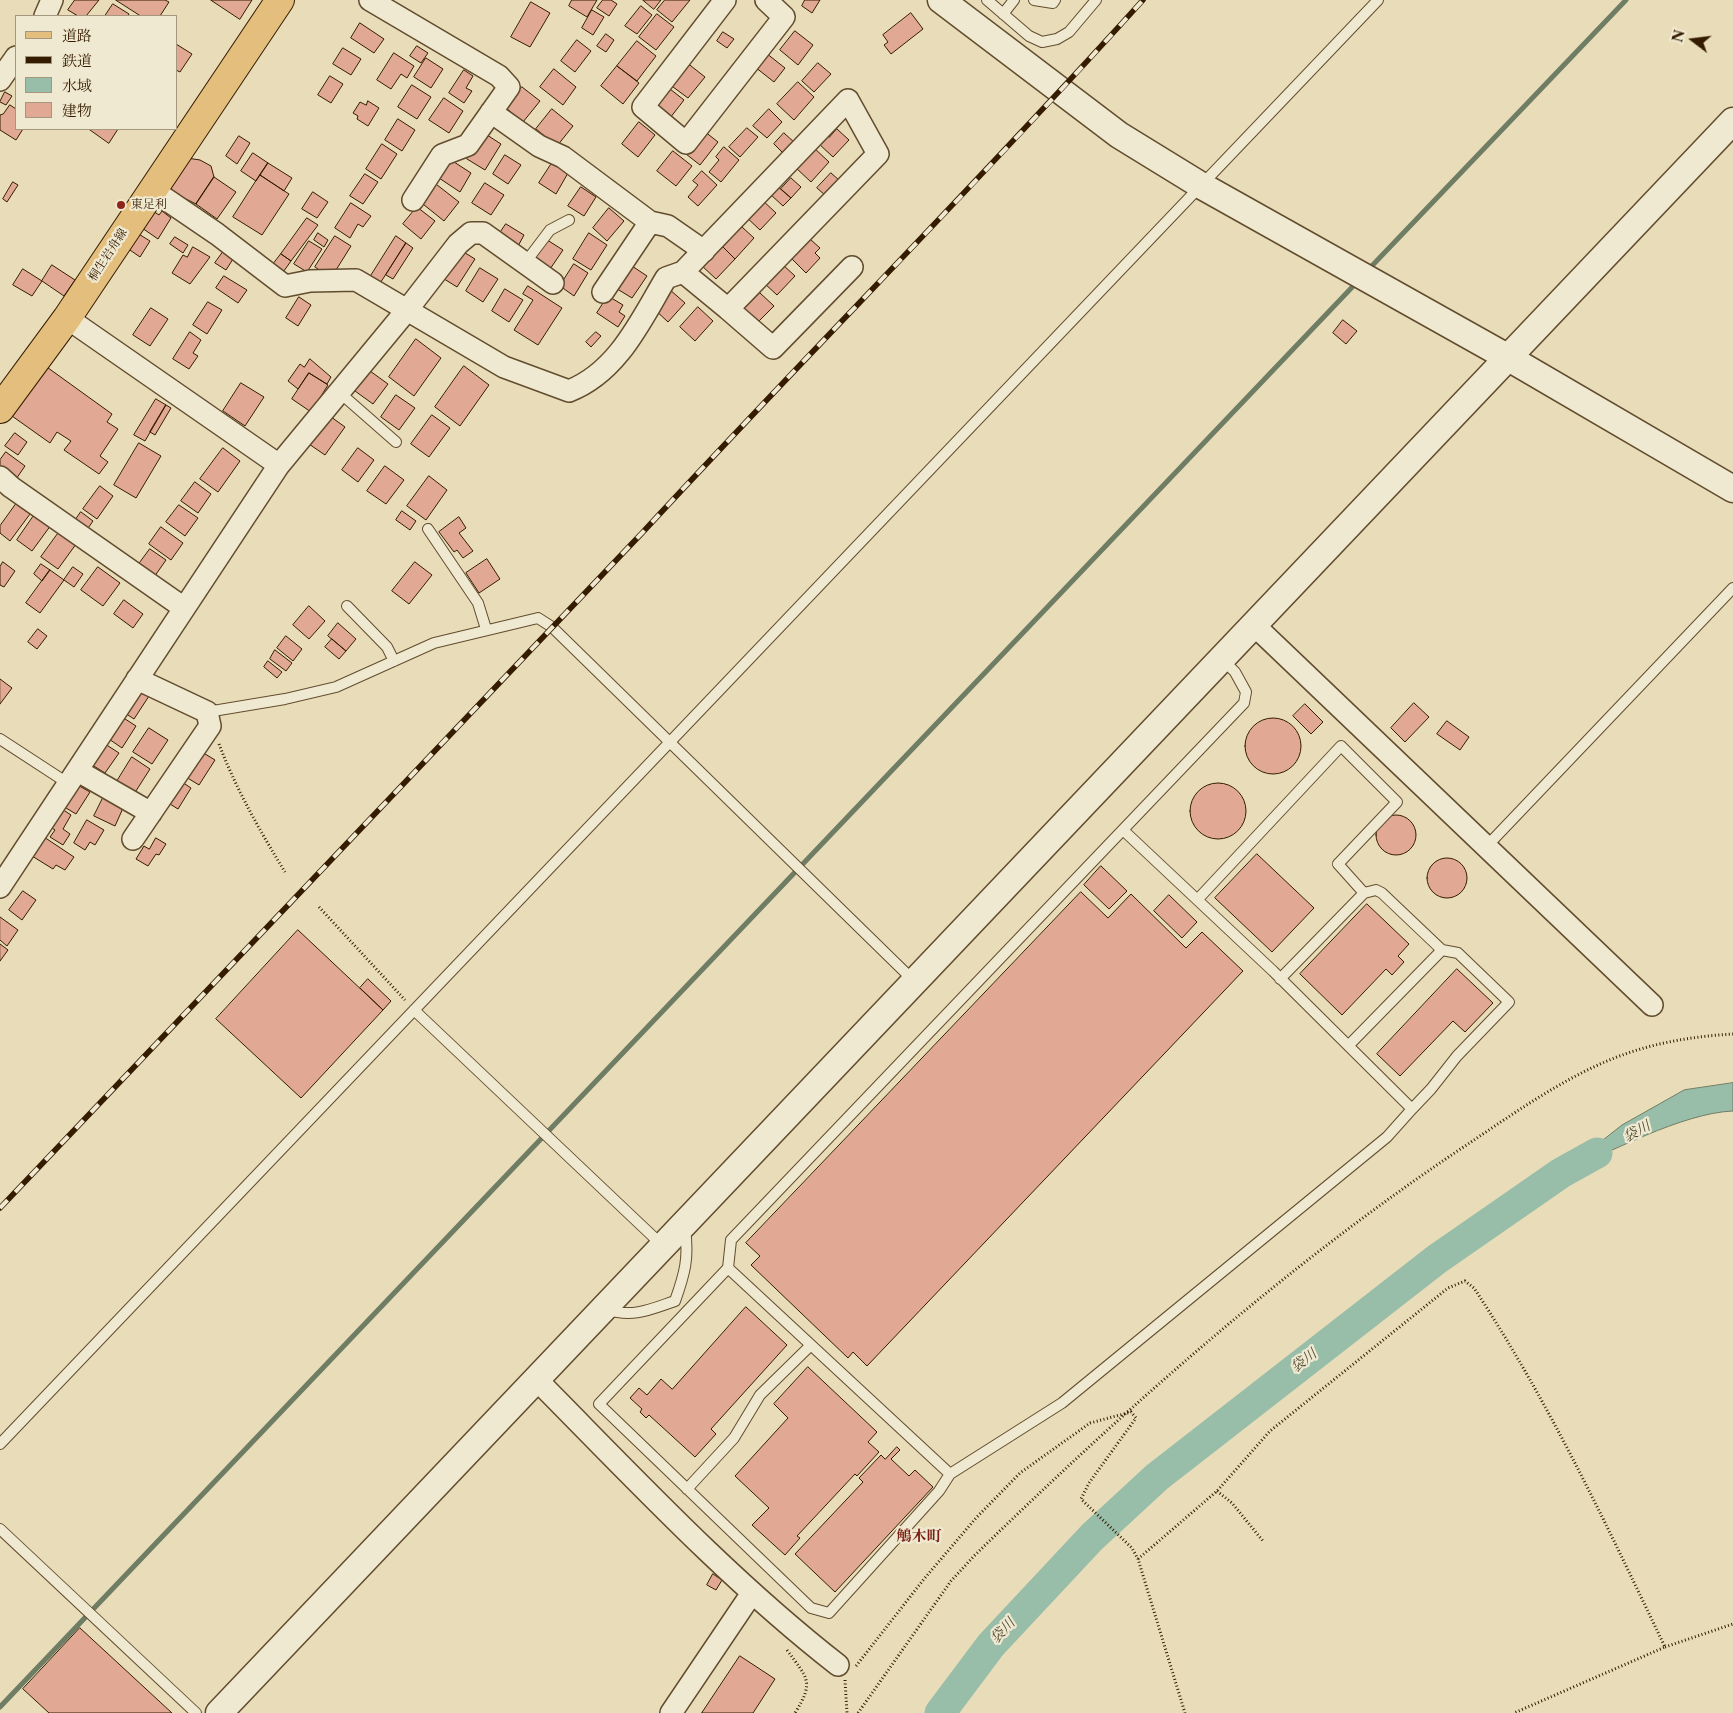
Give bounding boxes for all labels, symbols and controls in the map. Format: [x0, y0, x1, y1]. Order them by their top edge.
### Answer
legend [15, 15, 178, 130]
north arrow [1668, 15, 1718, 65]
text: 道路 [62, 26, 92, 45]
text: N [1668, 28, 1689, 44]
text: 鉄道 [62, 51, 92, 70]
text: 水域 [62, 76, 92, 95]
text: 建物 [62, 101, 92, 120]
place label: 東足利 [131, 198, 167, 212]
marker: 東足利 [115, 199, 127, 211]
street label: 桐生岩舟線 [86, 226, 130, 284]
water label: 袋川 [1621, 1118, 1653, 1146]
water label: 袋川 [1288, 1346, 1320, 1376]
district label: 鵤木町 [897, 1528, 941, 1546]
water label: 袋川 [987, 1615, 1019, 1647]

